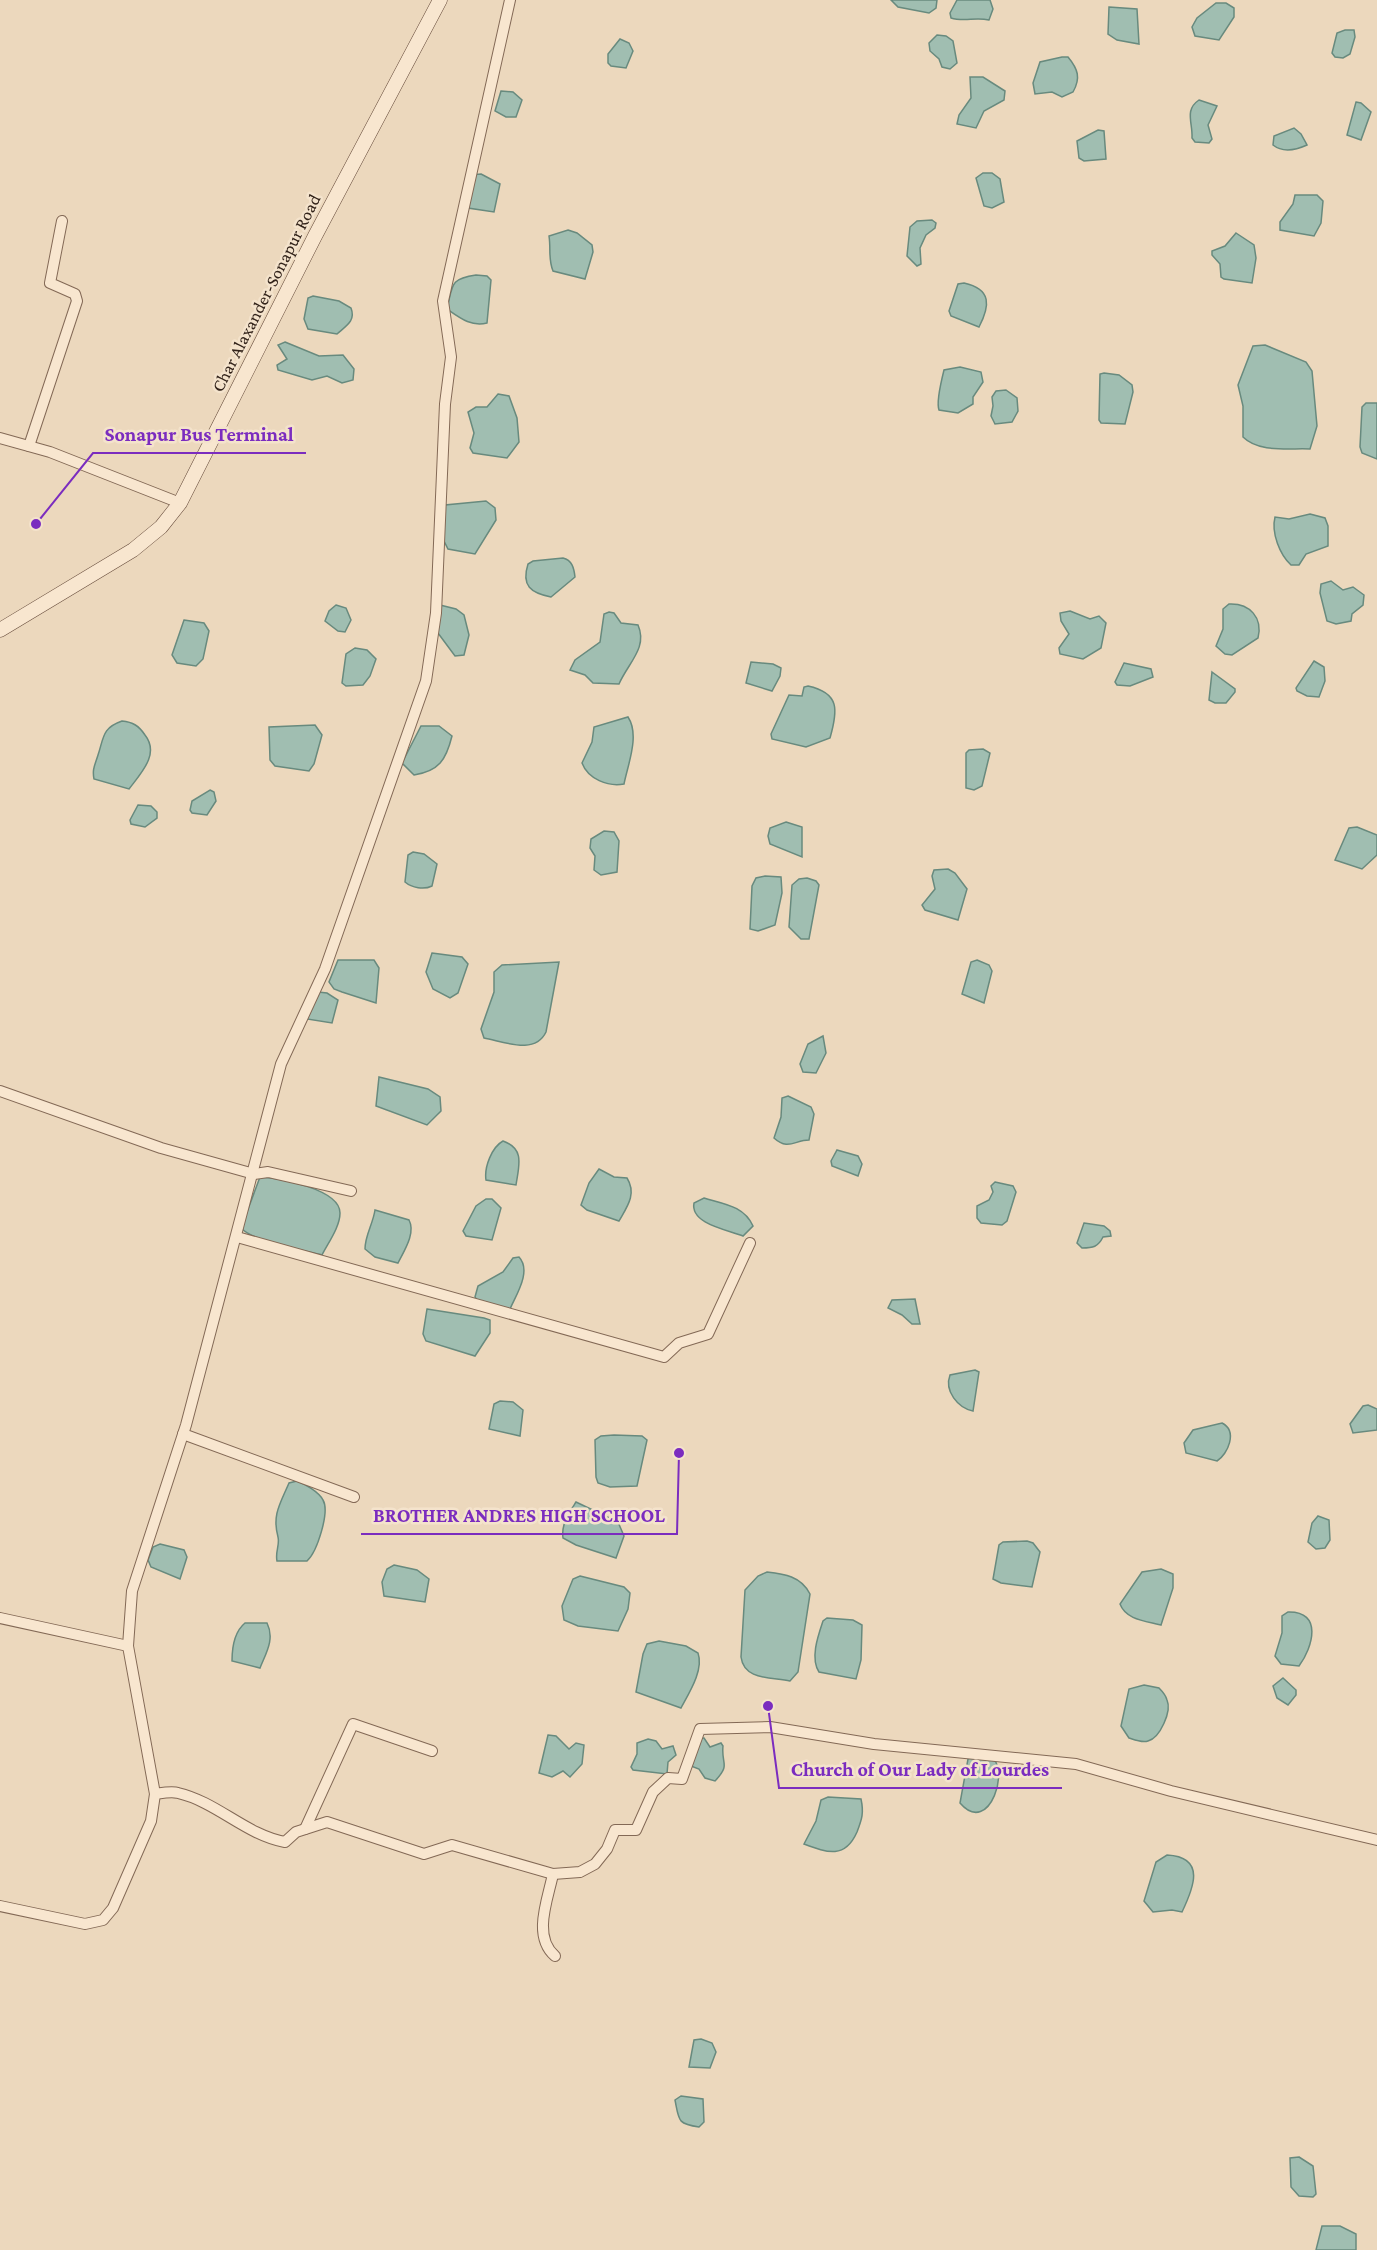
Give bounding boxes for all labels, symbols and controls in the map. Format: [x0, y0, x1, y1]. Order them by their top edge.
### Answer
street label: Char Alaxander-Sonapur Road [207, 190, 325, 395]
callout: Sonapur Bus Terminal [93, 415, 306, 453]
text: Sonapur Bus Terminal [104, 423, 294, 445]
callout: BROTHER ANDRES HIGH SCHOOL [361, 1496, 677, 1534]
text: BROTHER ANDRES HIGH SCHOOL [373, 1504, 665, 1526]
callout: Church of Our Lady of Lourdes [779, 1750, 1062, 1788]
text: Church of Our Lady of Lourdes [791, 1758, 1049, 1780]

